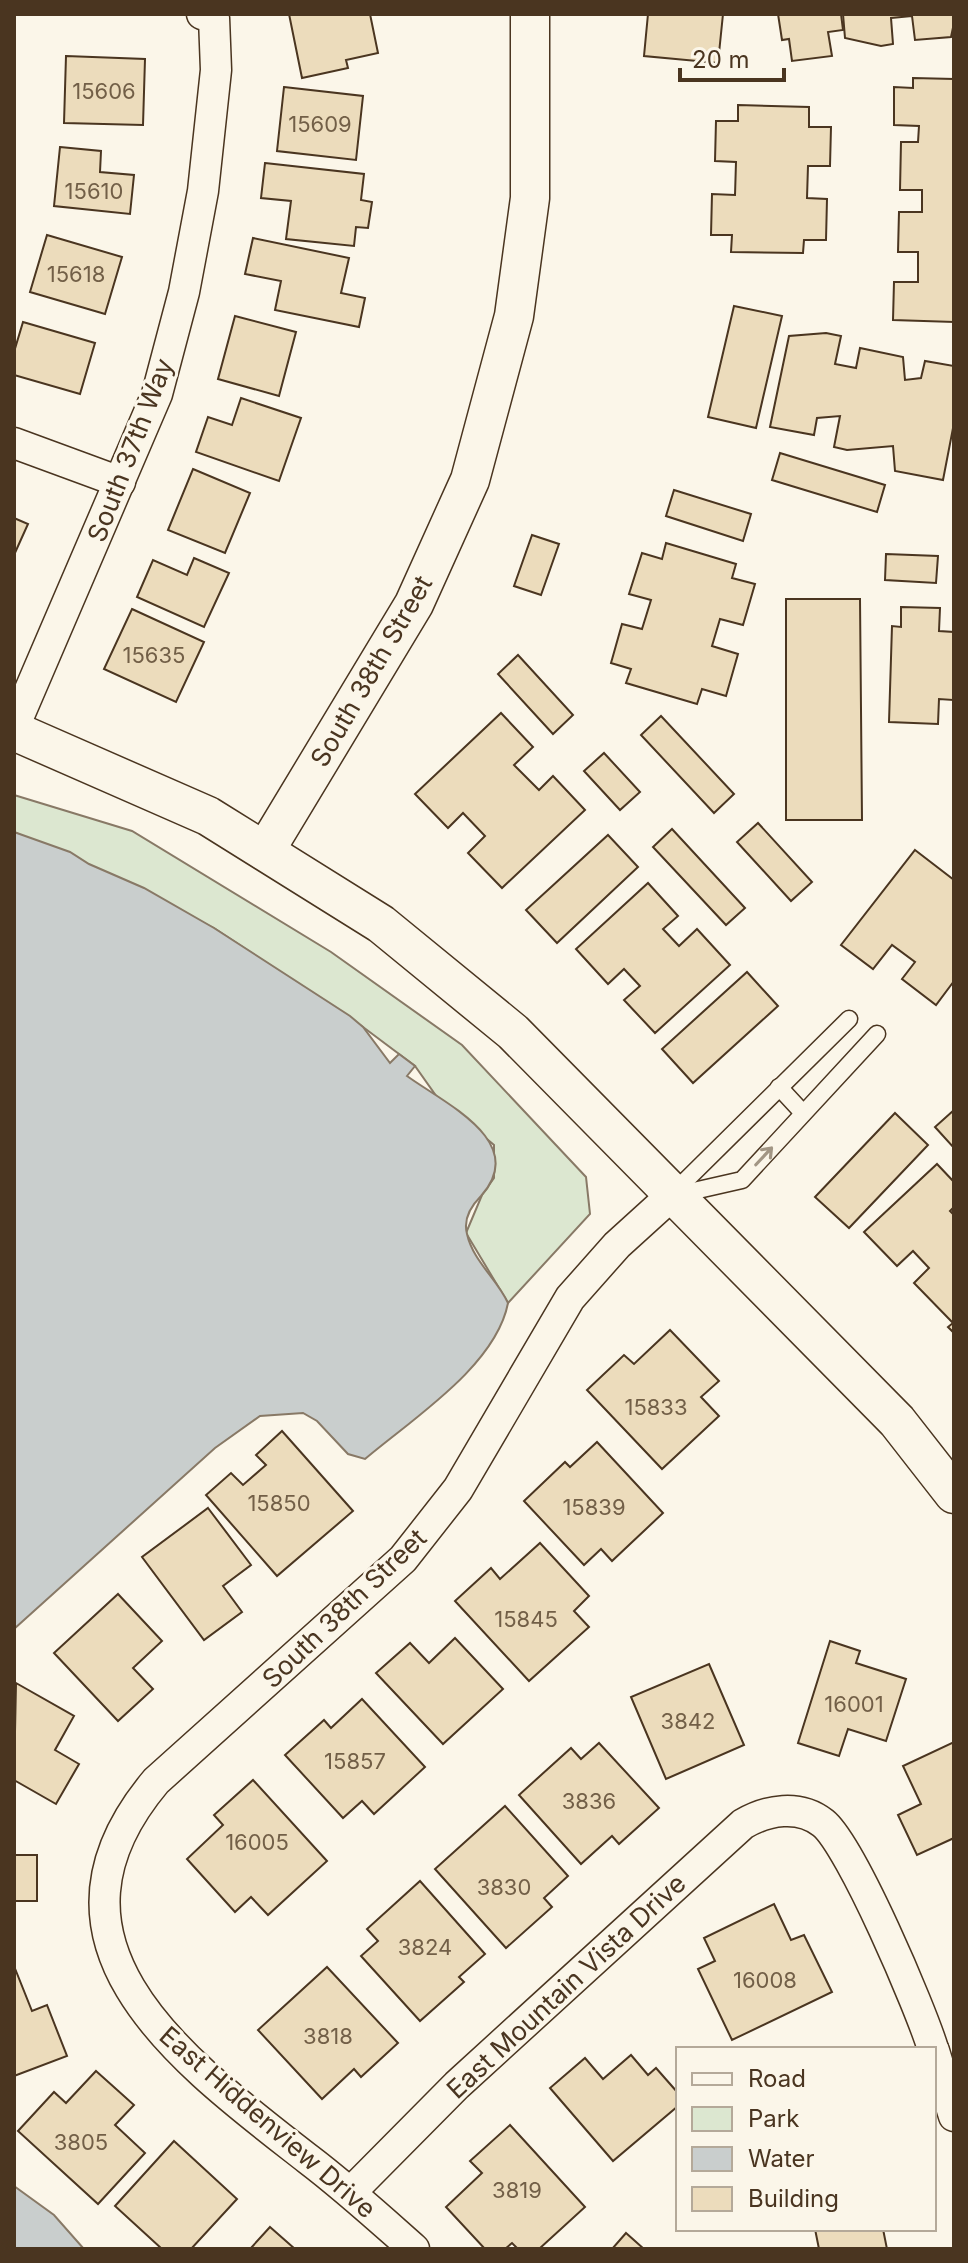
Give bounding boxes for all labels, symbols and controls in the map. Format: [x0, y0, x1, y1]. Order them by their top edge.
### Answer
scale bar [680, 32, 784, 82]
text: 20 m [692, 45, 750, 74]
house number: 15606 [72, 78, 136, 104]
house number: 15609 [288, 111, 352, 137]
house number: 15610 [65, 178, 123, 204]
house number: 15618 [47, 261, 105, 287]
street label: South 37th Way [81, 354, 179, 546]
street label: South 38th Street [304, 570, 438, 772]
house number: 15635 [123, 642, 185, 668]
one-way arrow [755, 1146, 773, 1166]
house number: 15833 [624, 1394, 688, 1420]
house number: 15850 [247, 1490, 311, 1516]
house number: 15839 [562, 1494, 626, 1520]
street label: South 38th Street [256, 1522, 432, 1694]
house number: 15845 [494, 1606, 558, 1632]
house number: 16001 [824, 1691, 884, 1717]
house number: 3842 [661, 1708, 715, 1734]
house number: 15857 [324, 1748, 386, 1774]
house number: 3836 [562, 1788, 616, 1814]
house number: 16005 [225, 1829, 289, 1855]
street label: East Mountain Vista Drive [440, 1867, 692, 2105]
house number: 3830 [477, 1874, 531, 1900]
house number: 3824 [398, 1934, 452, 1960]
house number: 16008 [733, 1967, 797, 1993]
street label: East Hiddenview Drive [154, 2020, 382, 2224]
house number: 3818 [303, 2023, 353, 2049]
legend [676, 2047, 936, 2231]
text: Road [748, 2064, 806, 2093]
text: Park [748, 2104, 799, 2133]
house number: 3805 [54, 2129, 108, 2155]
text: Water [748, 2144, 815, 2173]
house number: 3819 [492, 2177, 542, 2203]
text: Building [748, 2184, 839, 2213]

